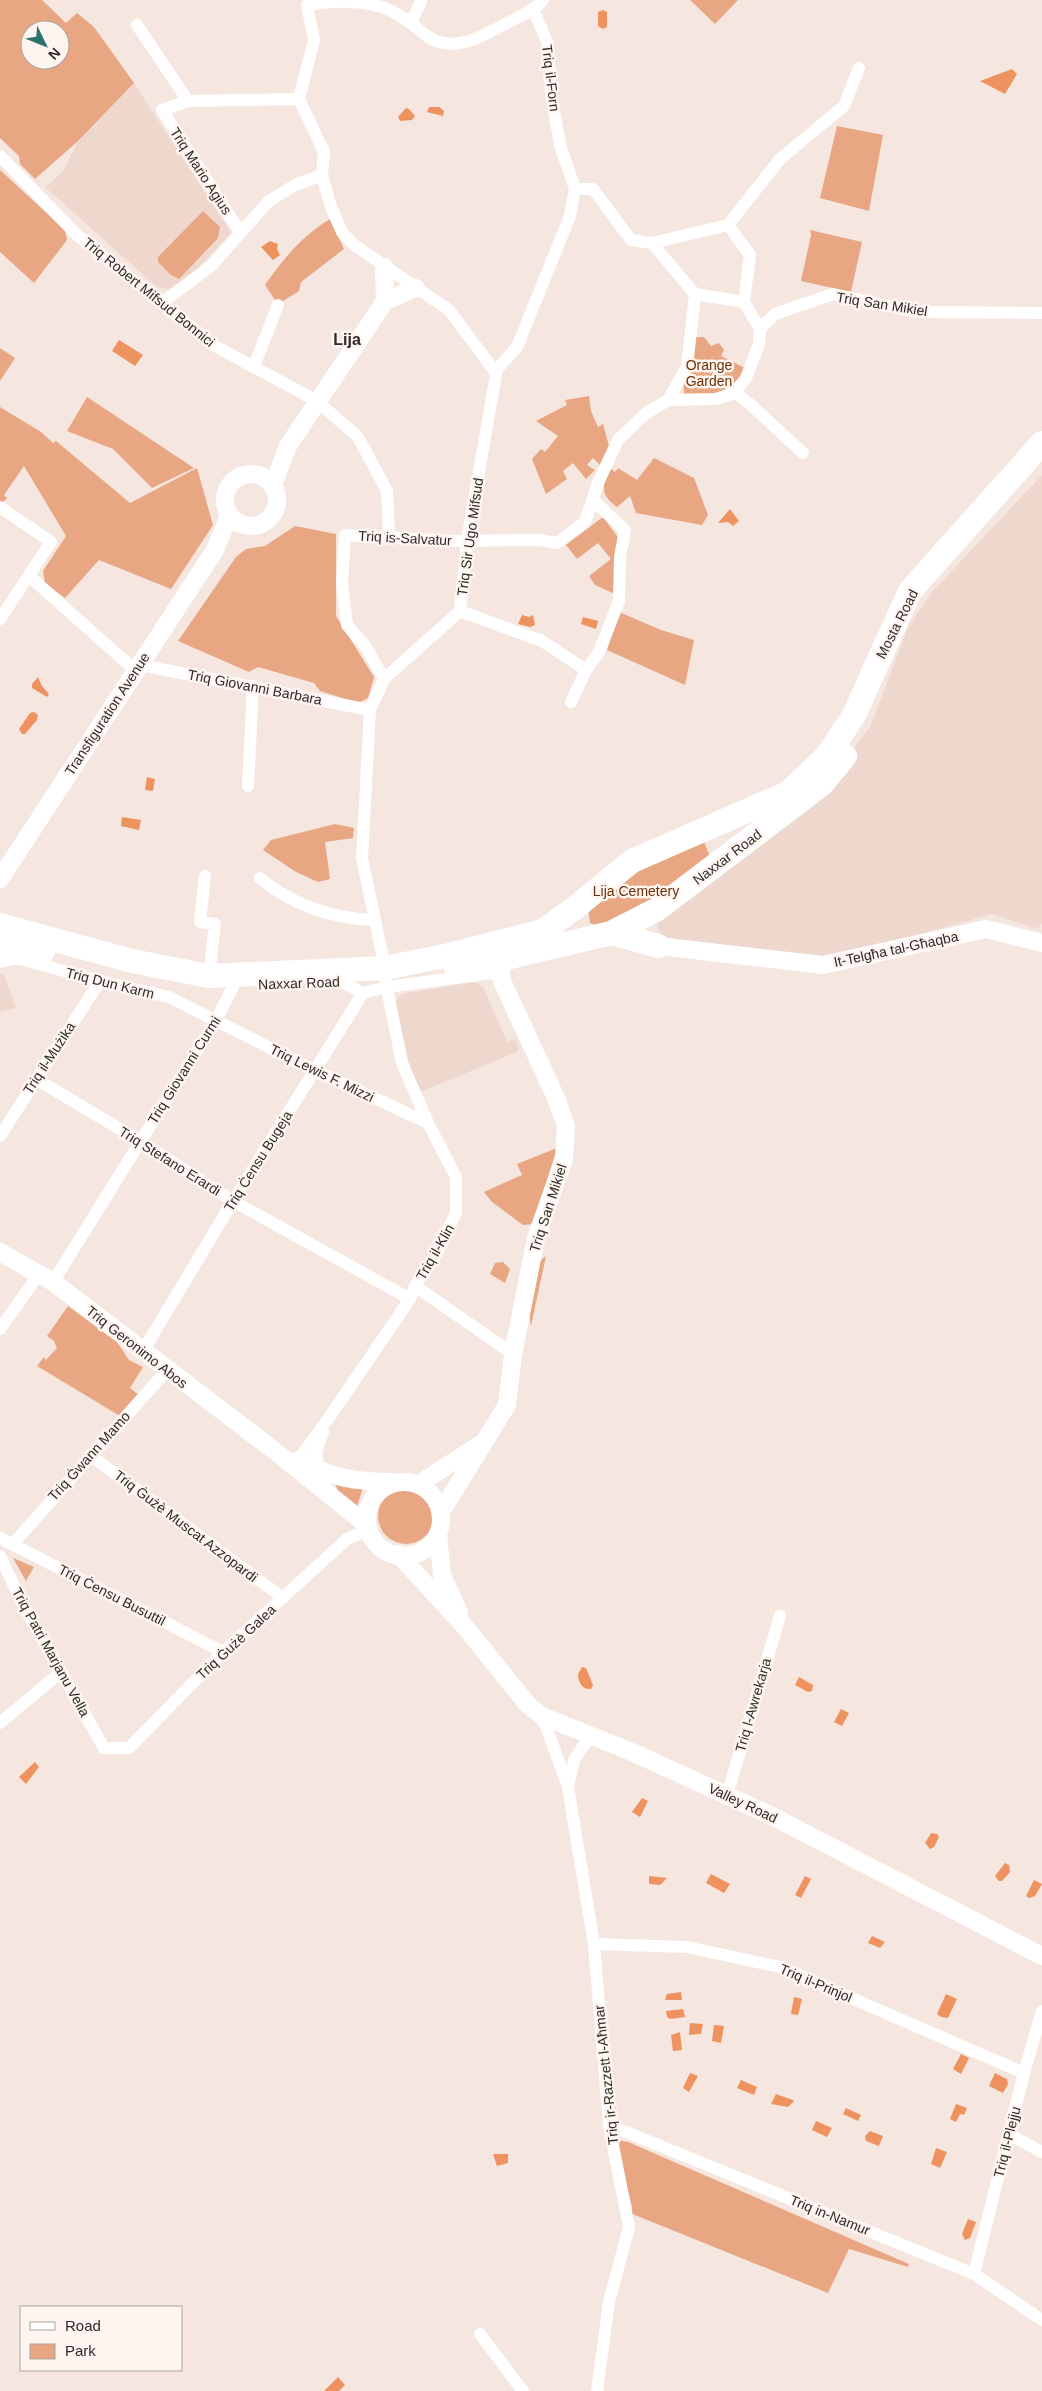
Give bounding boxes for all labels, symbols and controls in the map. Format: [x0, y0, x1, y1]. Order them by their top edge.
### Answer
north arrow [20, 20, 70, 70]
street label: Triq il-Forn [539, 44, 563, 112]
text: N [45, 45, 64, 63]
street label: Triq Mario Agius [167, 124, 235, 218]
street label: Triq Robert Mifsud Bonnici [80, 234, 218, 350]
street label: Triq San Mikiel [835, 289, 929, 319]
district label: Lija [333, 331, 361, 348]
park label: Orange Garden [686, 357, 733, 389]
street label: Triq Sir Ugo Mifsud [454, 477, 486, 597]
street label: Triq is-Salvatur [358, 528, 452, 548]
street label: Mosta Road [873, 587, 921, 661]
street label: Transfiguration Avenue [61, 649, 153, 778]
street label: Triq Giovanni Barbara [187, 666, 324, 708]
street label: Naxxar Road [690, 826, 764, 888]
park label: Lija Cemetery [593, 883, 679, 899]
street label: It-Telgħa tal-Għaqba [832, 928, 960, 970]
street label: Triq Dun Karm [64, 964, 156, 1002]
street label: Naxxar Road [258, 974, 340, 992]
street label: Triq Giovanni Curmi [144, 1013, 224, 1127]
street label: Triq il-Mużika [20, 1019, 78, 1097]
street label: Triq Lewis F. Mizzi [267, 1041, 377, 1105]
street label: Triq Ċensu Bugeja [220, 1107, 295, 1214]
street label: Triq Stefano Erardi [116, 1123, 224, 1199]
street label: Triq San Mikiel [526, 1162, 570, 1254]
street label: Triq il-Klin [413, 1221, 457, 1283]
street label: Triq Geronimo Abos [83, 1303, 191, 1391]
street label: Triq Ġwann Mamo [44, 1407, 133, 1504]
street label: Triq Ġużè Muscat Azzopardi [111, 1466, 261, 1585]
street label: Triq Ċensu Busuttil [56, 1560, 169, 1629]
street label: Triq Patri Marjanu Vella [9, 1585, 93, 1719]
street label: Triq Ġużè Galea [192, 1600, 279, 1683]
street label: Triq l-Awrekarja [732, 1656, 774, 1754]
street label: Valley Road [706, 1780, 780, 1826]
street label: Triq il-Prinjol [777, 1961, 855, 2005]
street label: Triq ir-Razzett l-Aħmar [591, 2004, 621, 2146]
street label: Triq il-Plejju [990, 2105, 1024, 2179]
street label: Triq in-Namur [788, 2192, 873, 2238]
legend [20, 2306, 182, 2371]
text: Road [65, 2317, 101, 2334]
text: Park [65, 2342, 96, 2359]

